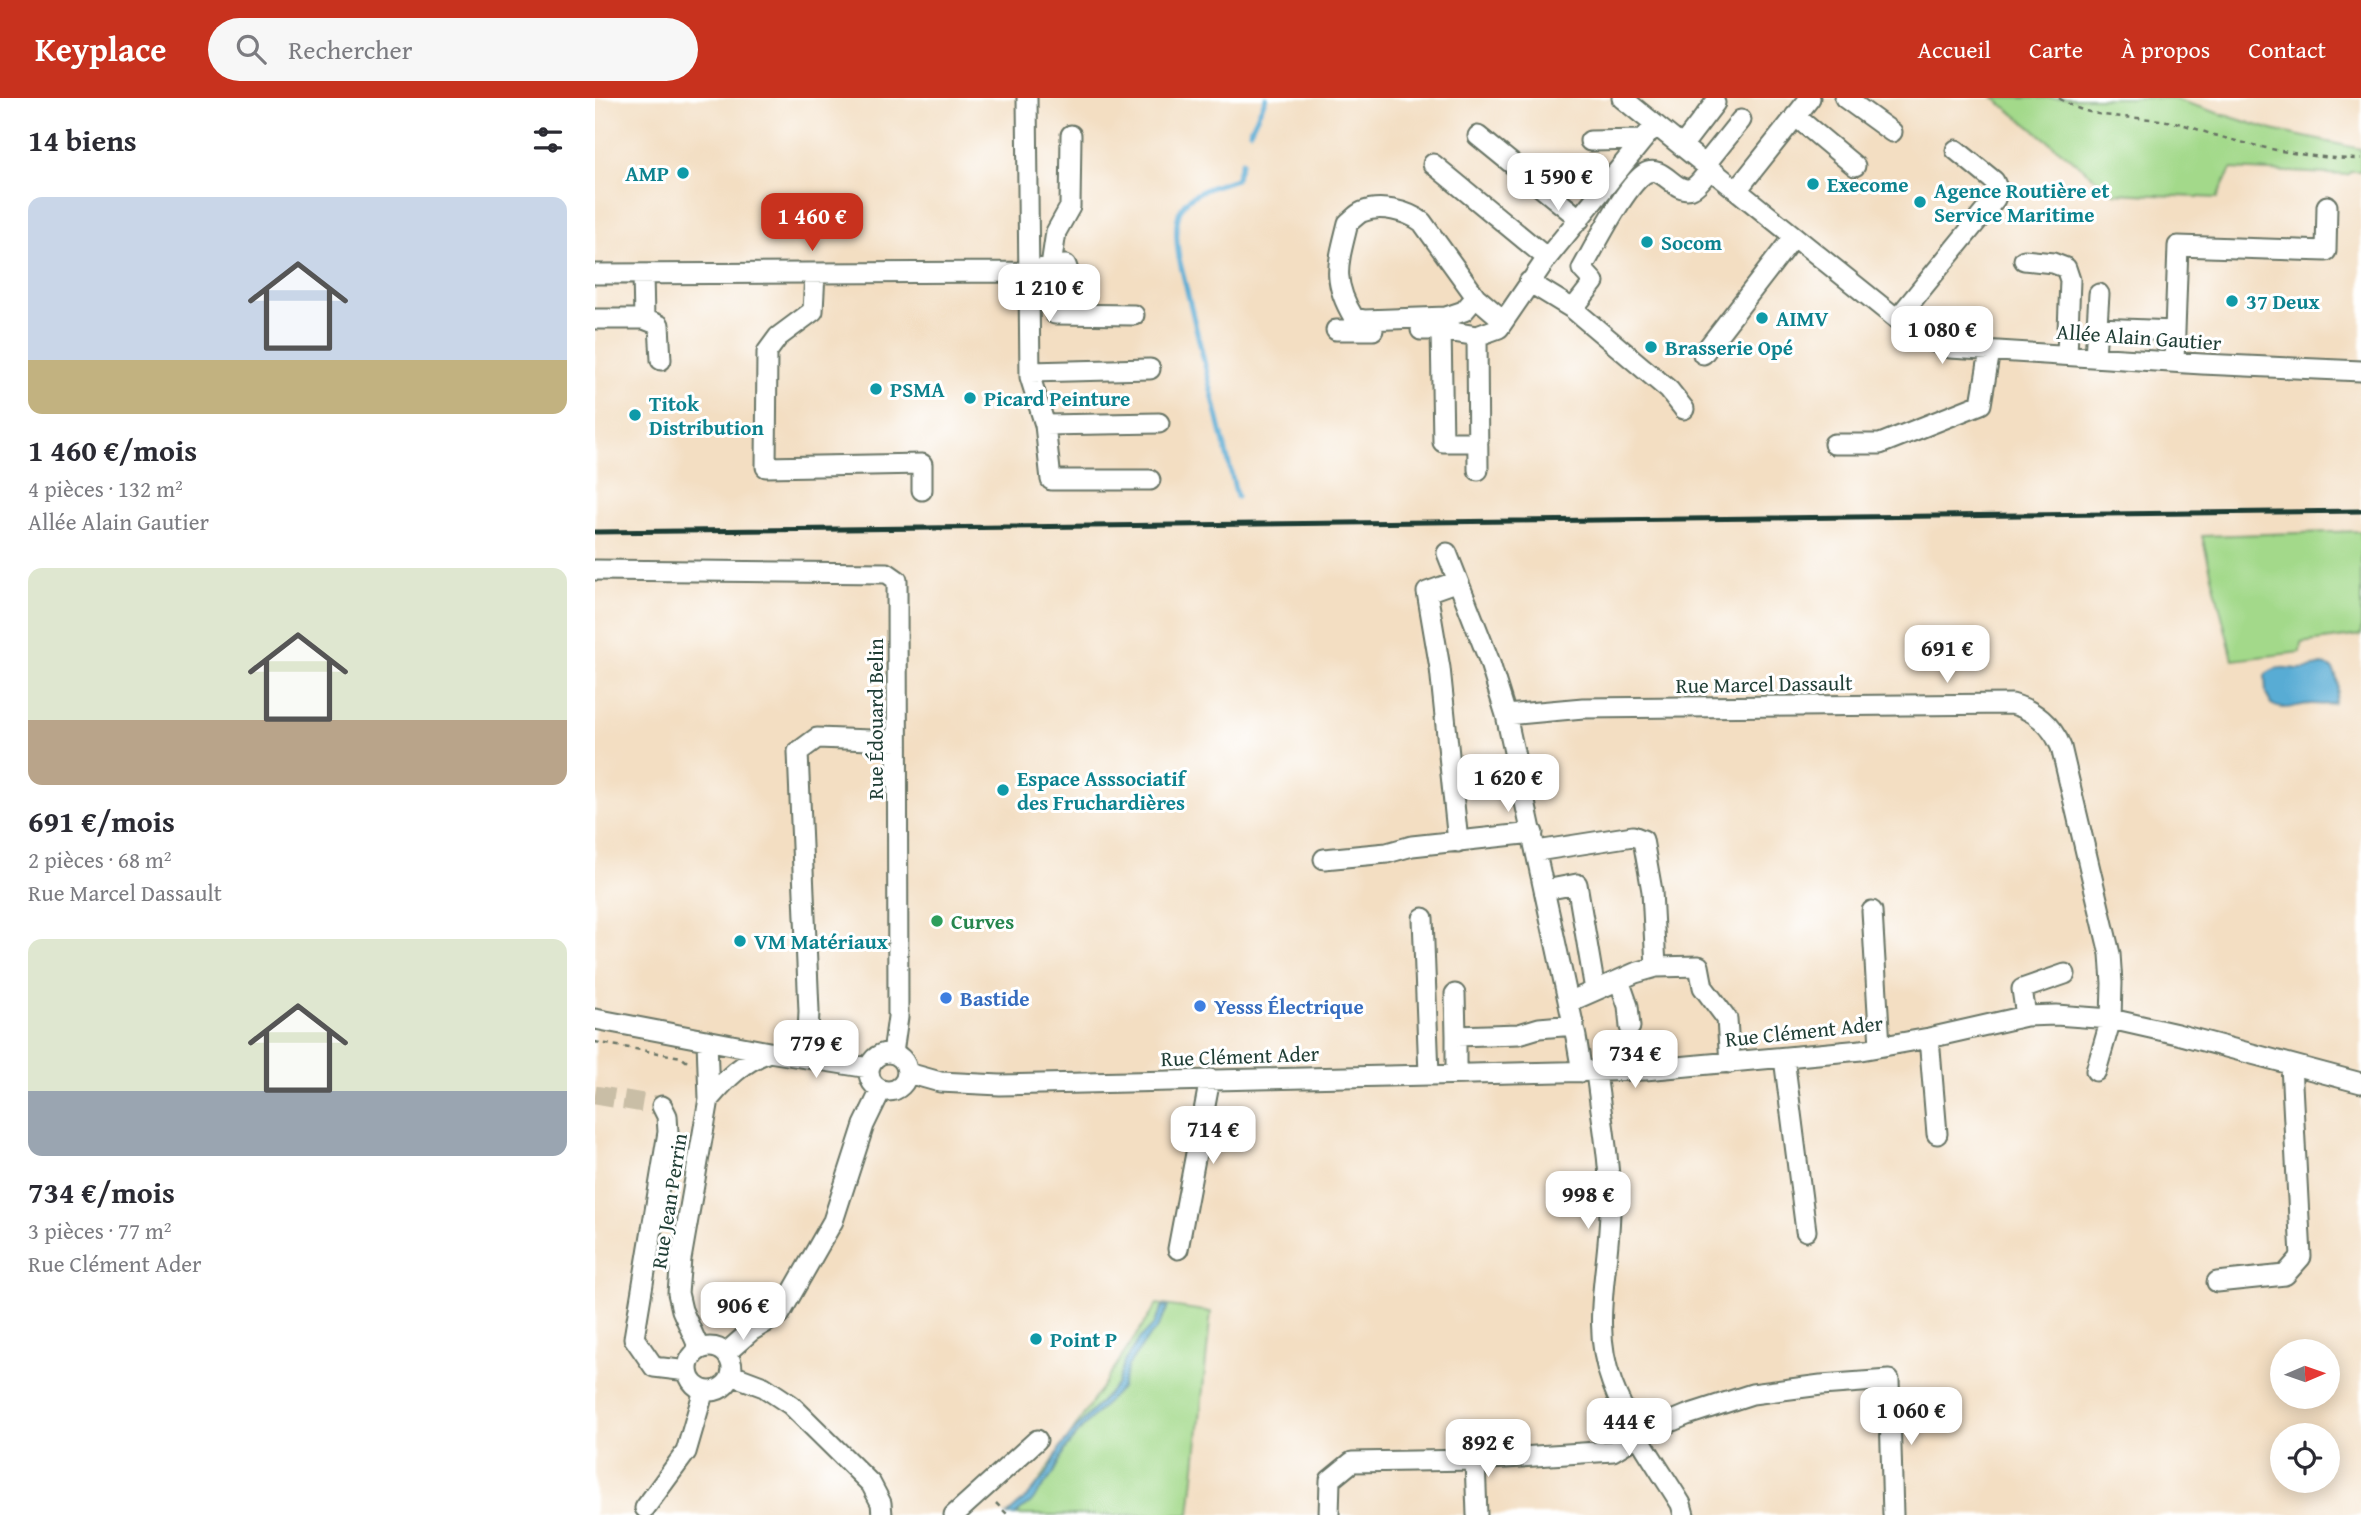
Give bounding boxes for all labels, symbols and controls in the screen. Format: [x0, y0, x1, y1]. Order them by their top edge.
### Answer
search box [208, 18, 698, 81]
text: Keyplace [35, 25, 166, 73]
icon: search [232, 30, 270, 68]
text: Rechercher [288, 30, 412, 69]
text: Accueil [1917, 32, 1991, 67]
text: Carte [2029, 32, 2083, 67]
text: À propos [2121, 32, 2210, 67]
text: Contact [2248, 32, 2326, 67]
text: 14 biens [28, 118, 137, 162]
icon: filters [529, 121, 567, 159]
pin: 1 590 € [1493, 153, 1623, 213]
place label: AMP [625, 158, 669, 189]
text: 1 590 € [1523, 159, 1593, 192]
marker: AMP [675, 165, 691, 181]
place label: Execome [1827, 169, 1909, 200]
place label: Agence Routière et Service Maritime [1934, 175, 2109, 230]
marker: Execome [1805, 176, 1821, 192]
pin: 1 460 € [747, 194, 877, 253]
marker: Agence Routière et Service Maritime [1912, 194, 1928, 210]
text: 1 460 € [777, 199, 847, 232]
place label: Socom [1661, 227, 1722, 258]
marker: Socom [1639, 234, 1655, 250]
icon: home [235, 243, 361, 369]
pin: 1 210 € [984, 264, 1114, 324]
text: 1 210 € [1014, 270, 1084, 303]
place label: 37 Deux [2246, 286, 2320, 317]
marker: 37 Deux [2224, 293, 2240, 309]
place label: AIMV [1776, 303, 1829, 334]
pin: 1 080 € [1877, 306, 2007, 366]
marker: AIMV [1754, 310, 1770, 326]
text: 1 080 € [1907, 312, 1977, 345]
street label: Allée Alain Gautier [2056, 316, 2223, 358]
place label: Brasserie Opé [1665, 332, 1793, 363]
marker: Brasserie Opé [1643, 339, 1659, 355]
place label: PSMA [890, 374, 945, 405]
marker: PSMA [868, 381, 884, 397]
place label: Picard Peinture [984, 383, 1130, 414]
place label: Titok Distribution [649, 388, 764, 443]
marker: Picard Peinture [962, 390, 978, 406]
marker: Titok Distribution [627, 407, 643, 423]
text: 1 460 €/mois [28, 428, 197, 472]
text: 4 pièces · 132 m² [28, 472, 183, 505]
text: Allée Alain Gautier [28, 505, 209, 538]
icon: home [235, 614, 361, 740]
pin: 691 € [1898, 626, 1996, 685]
text: 691 € [1921, 631, 1973, 664]
street label: Rue Édouard Belin [860, 638, 891, 800]
street label: Rue Marcel Dassault [1675, 667, 1853, 701]
pin: 1 620 € [1443, 754, 1573, 814]
text: 1 620 € [1473, 760, 1543, 793]
place label: Espace Asssociatif des Fruchardières [1017, 763, 1188, 818]
marker: Espace Asssociatif des Fruchardières [995, 782, 1011, 798]
text: 691 €/mois [28, 799, 175, 843]
text: 2 pièces · 68 m² [28, 843, 172, 876]
text: Rue Marcel Dassault [28, 876, 222, 909]
place label: Curves [951, 906, 1014, 937]
marker: Curves [929, 913, 945, 929]
place label: VM Matériaux [754, 926, 888, 957]
marker: VM Matériaux [732, 933, 748, 949]
place label: Bastide [960, 983, 1030, 1014]
icon: home [235, 985, 361, 1111]
marker: Bastide [938, 990, 954, 1006]
place label: Yesss Électrique [1214, 991, 1364, 1022]
marker: Yesss Électrique [1192, 998, 1208, 1014]
street label: Rue Clément Ader [1724, 1007, 1885, 1055]
pin: 779 € [767, 1020, 865, 1080]
text: 779 € [790, 1026, 842, 1059]
pin: 734 € [1586, 1030, 1684, 1090]
text: 734 € [1609, 1036, 1661, 1069]
street label: Rue Clément Ader [1160, 1038, 1320, 1074]
pin: 714 € [1164, 1107, 1262, 1166]
text: 714 € [1187, 1112, 1239, 1145]
street label: Rue Jean Perrin [643, 1131, 695, 1271]
text: 734 €/mois [28, 1170, 175, 1214]
pin: 998 € [1539, 1172, 1637, 1231]
text: 998 € [1562, 1177, 1614, 1210]
text: 3 pièces · 77 m² [28, 1214, 172, 1247]
text: Rue Clément Ader [28, 1247, 201, 1280]
pin: 906 € [694, 1282, 792, 1342]
text: 906 € [717, 1288, 769, 1321]
place label: Point P [1050, 1324, 1117, 1355]
marker: Point P [1028, 1331, 1044, 1347]
north arrow [2270, 1339, 2340, 1409]
map controls [2270, 1339, 2340, 1493]
pin: 1 060 € [1846, 1388, 1976, 1447]
text: 1 060 € [1876, 1393, 1946, 1426]
pin: 444 € [1580, 1398, 1678, 1458]
text: 444 € [1603, 1404, 1655, 1437]
pin: 892 € [1439, 1420, 1537, 1479]
button: locate [2270, 1423, 2340, 1493]
text: 892 € [1462, 1425, 1514, 1458]

